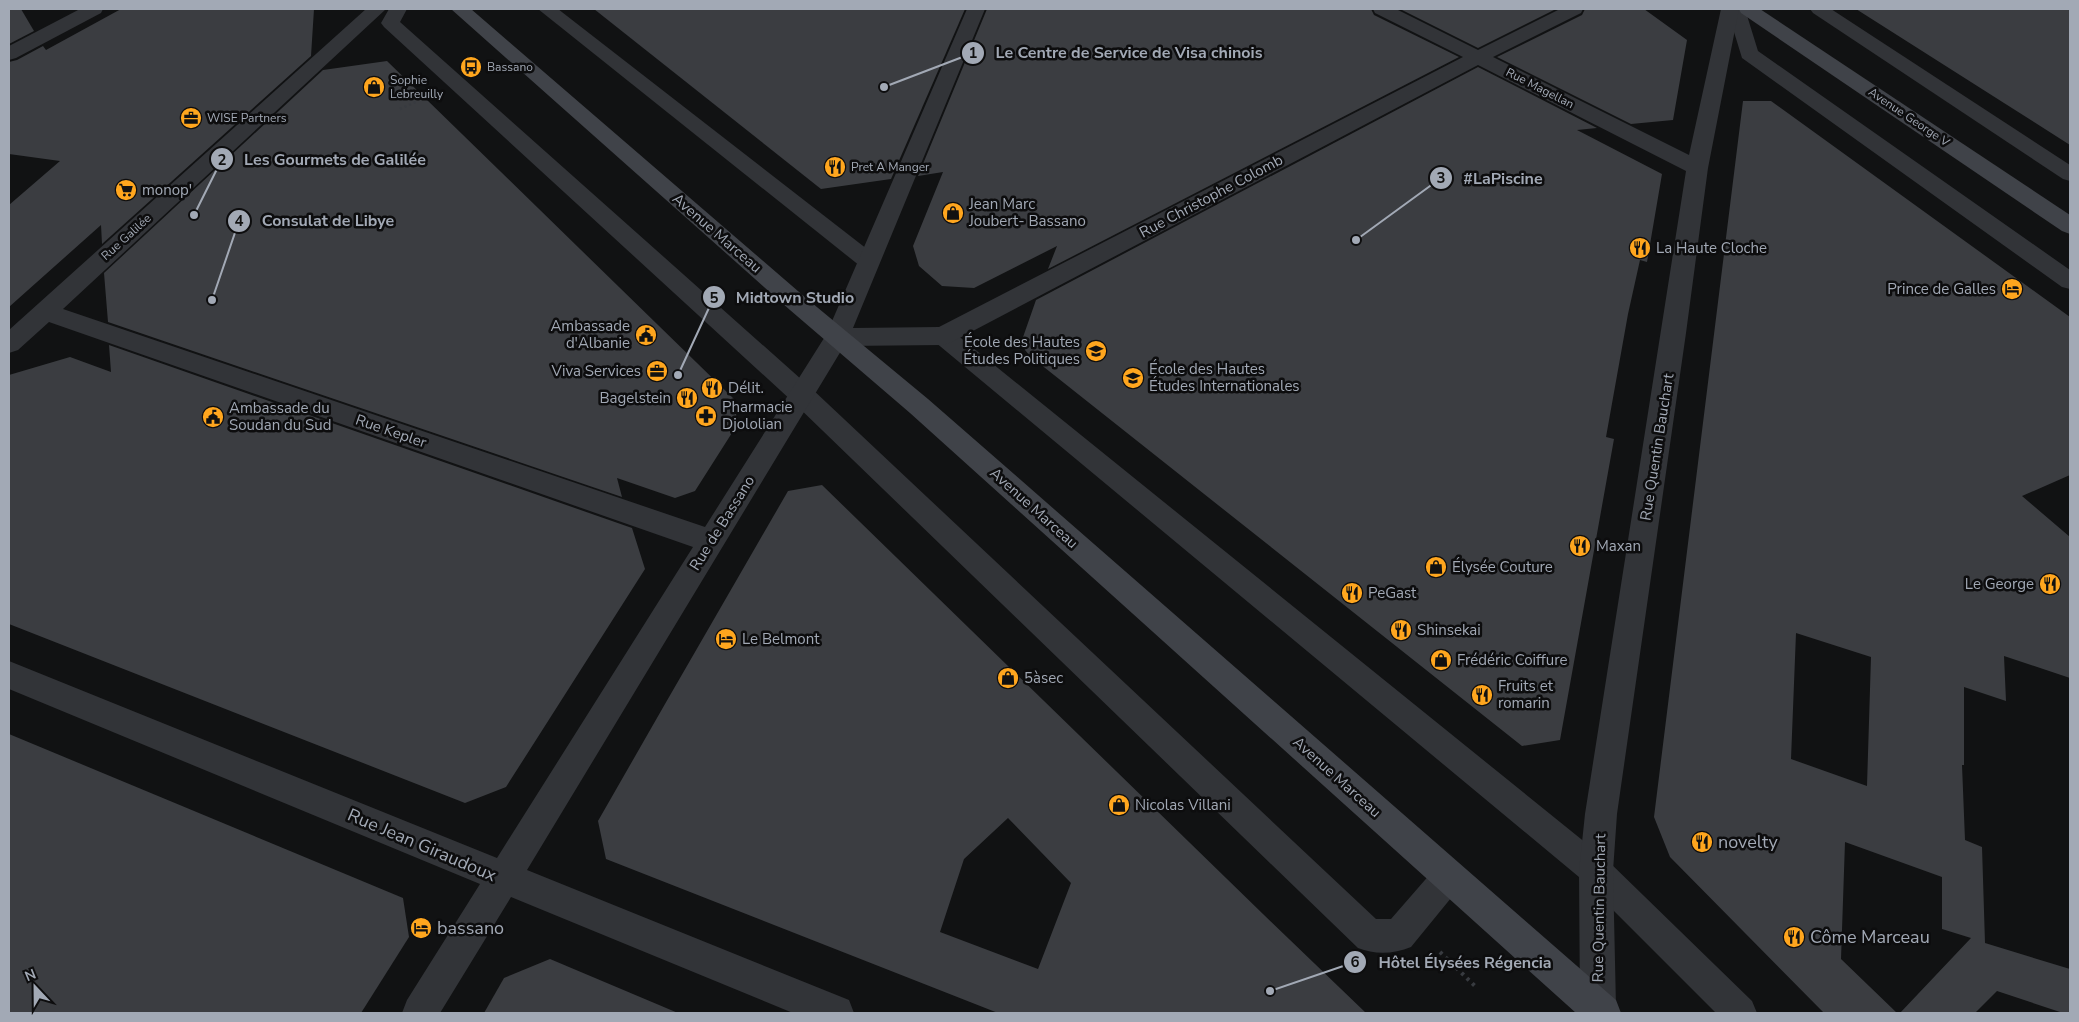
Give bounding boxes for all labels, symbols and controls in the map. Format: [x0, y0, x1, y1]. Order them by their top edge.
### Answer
callout: Le Centre de Service de Visa chinois [960, 37, 1272, 68]
text: Le Centre de Service de Visa chinois [996, 42, 1263, 64]
text: 1 [968, 43, 978, 63]
bus stop icon: Bassano [459, 55, 483, 79]
place label: Bassano [487, 59, 533, 75]
street label: Rue Magellan [1503, 64, 1577, 112]
place label: Sophie Lebreuilly [390, 72, 444, 102]
shop icon: Sophie Lebreuilly [362, 75, 386, 99]
street label: Avenue George V [1865, 84, 1953, 151]
office icon: WISE Partners [179, 106, 203, 130]
place label: WISE Partners [207, 110, 287, 126]
callout: Les Gourmets de Galilée [209, 144, 436, 175]
text: Les Gourmets de Galilée [244, 149, 426, 171]
text: 2 [217, 150, 227, 170]
street label: Rue Christophe Colomb [1136, 150, 1286, 242]
restaurant icon: Pret A Manger [823, 155, 847, 179]
place label: Pret A Manger [851, 159, 930, 175]
callout: #LaPiscine [1428, 163, 1553, 194]
text: 3 [1436, 168, 1446, 188]
text: #LaPiscine [1463, 168, 1543, 190]
supermarket icon: monop' [114, 178, 138, 202]
place label: monop' [142, 180, 192, 200]
street label: Avenue Marceau [668, 189, 766, 277]
place label: Jean Marc Joubert- Bassano [968, 194, 1086, 231]
shop icon: Jean Marc Joubert- Bassano [941, 201, 965, 225]
callout: Consulat de Libye [226, 205, 404, 236]
street label: Rue Galilée [98, 210, 154, 264]
text: Consulat de Libye [262, 210, 394, 232]
text: 4 [234, 211, 244, 231]
restaurant icon: La Haute Cloche [1628, 236, 1652, 260]
place label: La Haute Cloche [1656, 238, 1767, 258]
hotel icon: Prince de Galles [2000, 277, 2024, 301]
place label: Prince de Galles [1887, 279, 1996, 299]
callout: Midtown Studio [701, 282, 864, 313]
text: Midtown Studio [736, 287, 854, 309]
text: 5 [709, 288, 719, 308]
place label: Ambassade d'Albanie [550, 316, 630, 353]
public building icon: Ambassade d'Albanie [634, 323, 658, 347]
place label: École des Hautes Études Politiques [963, 332, 1080, 369]
school or university icon: École des Hautes Études Politiques [1084, 339, 1108, 363]
office icon: Viva Services [645, 359, 669, 383]
place label: École des Hautes Études Internationales [1149, 359, 1300, 396]
place label: Viva Services [551, 361, 641, 381]
school or university icon: École des Hautes Études Internationales [1121, 366, 1145, 390]
street label: Rue Quentin Bauchart [1635, 371, 1679, 522]
restaurant icon: Délit. [700, 376, 724, 400]
place label: Délit. [728, 378, 764, 398]
restaurant icon: Bagelstein [675, 386, 699, 410]
place label: Bagelstein [599, 388, 671, 408]
place label: Pharmacie Djololian [722, 397, 793, 434]
place label: Ambassade du Soudan du Sud [229, 398, 331, 435]
pharmacy icon: Pharmacie Djololian [694, 404, 718, 428]
public building icon: Ambassade du Soudan du Sud [201, 405, 225, 429]
street label: Rue Kepler [353, 410, 430, 453]
street label: Avenue Marceau [986, 463, 1082, 553]
street label: Rue de Bassano [685, 472, 759, 574]
restaurant icon: Maxan [1568, 534, 1592, 558]
place label: Maxan [1596, 536, 1641, 556]
shop icon: Élysée Couture [1424, 555, 1448, 579]
place label: Élysée Couture [1452, 557, 1553, 577]
restaurant icon: Le George [2038, 572, 2062, 596]
place label: Le George [1965, 574, 2034, 594]
restaurant icon: PeGast [1340, 581, 1364, 605]
place label: PeGast [1368, 583, 1417, 603]
restaurant icon: Shinsekai [1389, 618, 1413, 642]
place label: Shinsekai [1417, 620, 1481, 640]
hotel icon: Le Belmont [714, 627, 738, 651]
place label: Le Belmont [742, 629, 820, 649]
shop icon: Frédéric Coiffure [1429, 648, 1453, 672]
place label: Frédéric Coiffure [1457, 650, 1568, 670]
shop icon: 5àsec [996, 666, 1020, 690]
place label: 5àsec [1024, 668, 1063, 688]
place label: Fruits et romarin [1498, 676, 1554, 713]
restaurant icon: Fruits et romarin [1470, 683, 1494, 707]
street label: Avenue Marceau [1289, 732, 1385, 822]
shop icon: Nicolas Villani [1107, 793, 1131, 817]
place label: Nicolas Villani [1135, 795, 1231, 815]
street label: Rue Jean Giraudoux [344, 803, 501, 887]
restaurant icon: novelty [1690, 830, 1714, 854]
place label: novelty [1718, 830, 1778, 854]
street label: Rue Quentin Bauchart [1588, 833, 1610, 983]
hotel icon: bassano [409, 916, 433, 940]
place label: bassano [437, 916, 504, 940]
restaurant icon: Côme Marceau [1782, 925, 1806, 949]
place label: Côme Marceau [1810, 925, 1930, 949]
callout: Hôtel Élysées Régencia [1343, 947, 1561, 978]
text: 6 [1350, 952, 1360, 972]
text: Hôtel Élysées Régencia [1378, 952, 1552, 974]
north arrow [10, 962, 60, 1012]
text: N [22, 965, 39, 986]

